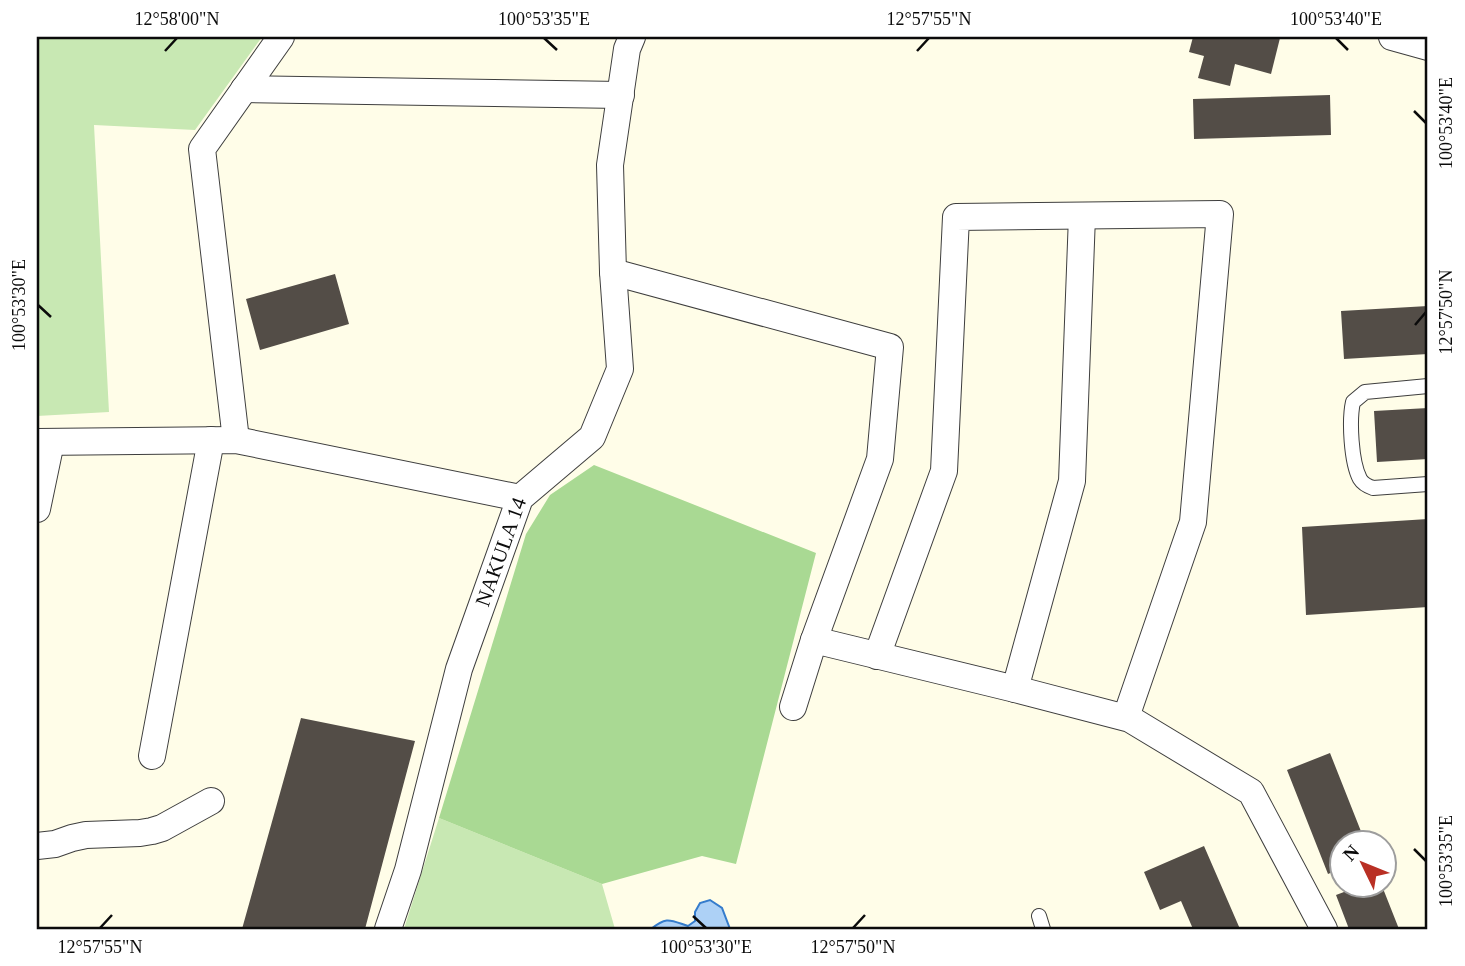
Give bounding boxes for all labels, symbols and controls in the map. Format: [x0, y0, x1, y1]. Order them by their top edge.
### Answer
text: 12°58'00"N [135, 9, 219, 29]
text: 100°53'35"E [498, 9, 590, 29]
text: 12°57'55"N [887, 9, 971, 29]
text: 100°53'40"E [1290, 9, 1382, 29]
text: 100°53'40"E [1436, 77, 1456, 169]
text: 100°53'30"E [9, 259, 29, 351]
text: 12°57'50"N [1436, 270, 1456, 354]
street label: NAKULA 14 [470, 494, 531, 610]
text: 100°53'35"E [1436, 815, 1456, 907]
north arrow [1328, 830, 1398, 900]
text: N [1339, 840, 1363, 865]
text: 12°57'55"N [58, 937, 142, 957]
text: 100°53'30"E [660, 937, 752, 957]
text: 12°57'50"N [811, 937, 895, 957]

